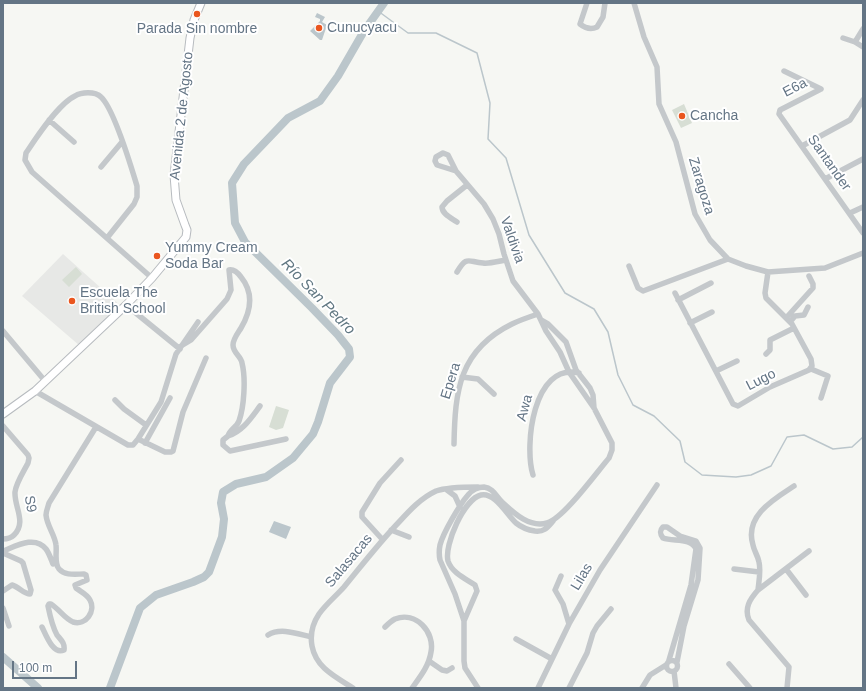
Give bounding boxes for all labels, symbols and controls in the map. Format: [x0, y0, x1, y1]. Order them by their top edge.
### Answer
marker: Parada Sin nombre [192, 9, 202, 19]
place label: Cunucyacu [327, 20, 397, 36]
place label: Parada Sin nombre [137, 21, 257, 37]
marker: Cunucyacu [314, 23, 324, 33]
street label: Avenida 2 de Agosto [167, 51, 197, 181]
street label: E6a [780, 75, 810, 101]
place label: Cancha [690, 108, 738, 124]
marker: Cancha [677, 111, 687, 121]
street label: Santander [804, 132, 854, 194]
street label: Zaragoza [684, 155, 718, 217]
street label: Valdivia [496, 215, 528, 265]
place label: Yummy Cream Soda Bar [165, 240, 258, 272]
marker: Yummy Cream Soda Bar [152, 251, 162, 261]
water label: Río San Pedro [277, 255, 359, 339]
place label: Escuela The British School [80, 285, 166, 318]
marker: Escuela The British School [67, 296, 77, 306]
street label: Epera [438, 361, 464, 401]
street label: Lugo [743, 365, 779, 395]
street label: Awa [513, 393, 537, 423]
street label: S9 [20, 494, 40, 514]
street label: Salasacas [322, 531, 376, 591]
street label: Lilas [567, 560, 597, 594]
scale bar [14, 653, 79, 679]
text: 100 m [19, 661, 52, 675]

